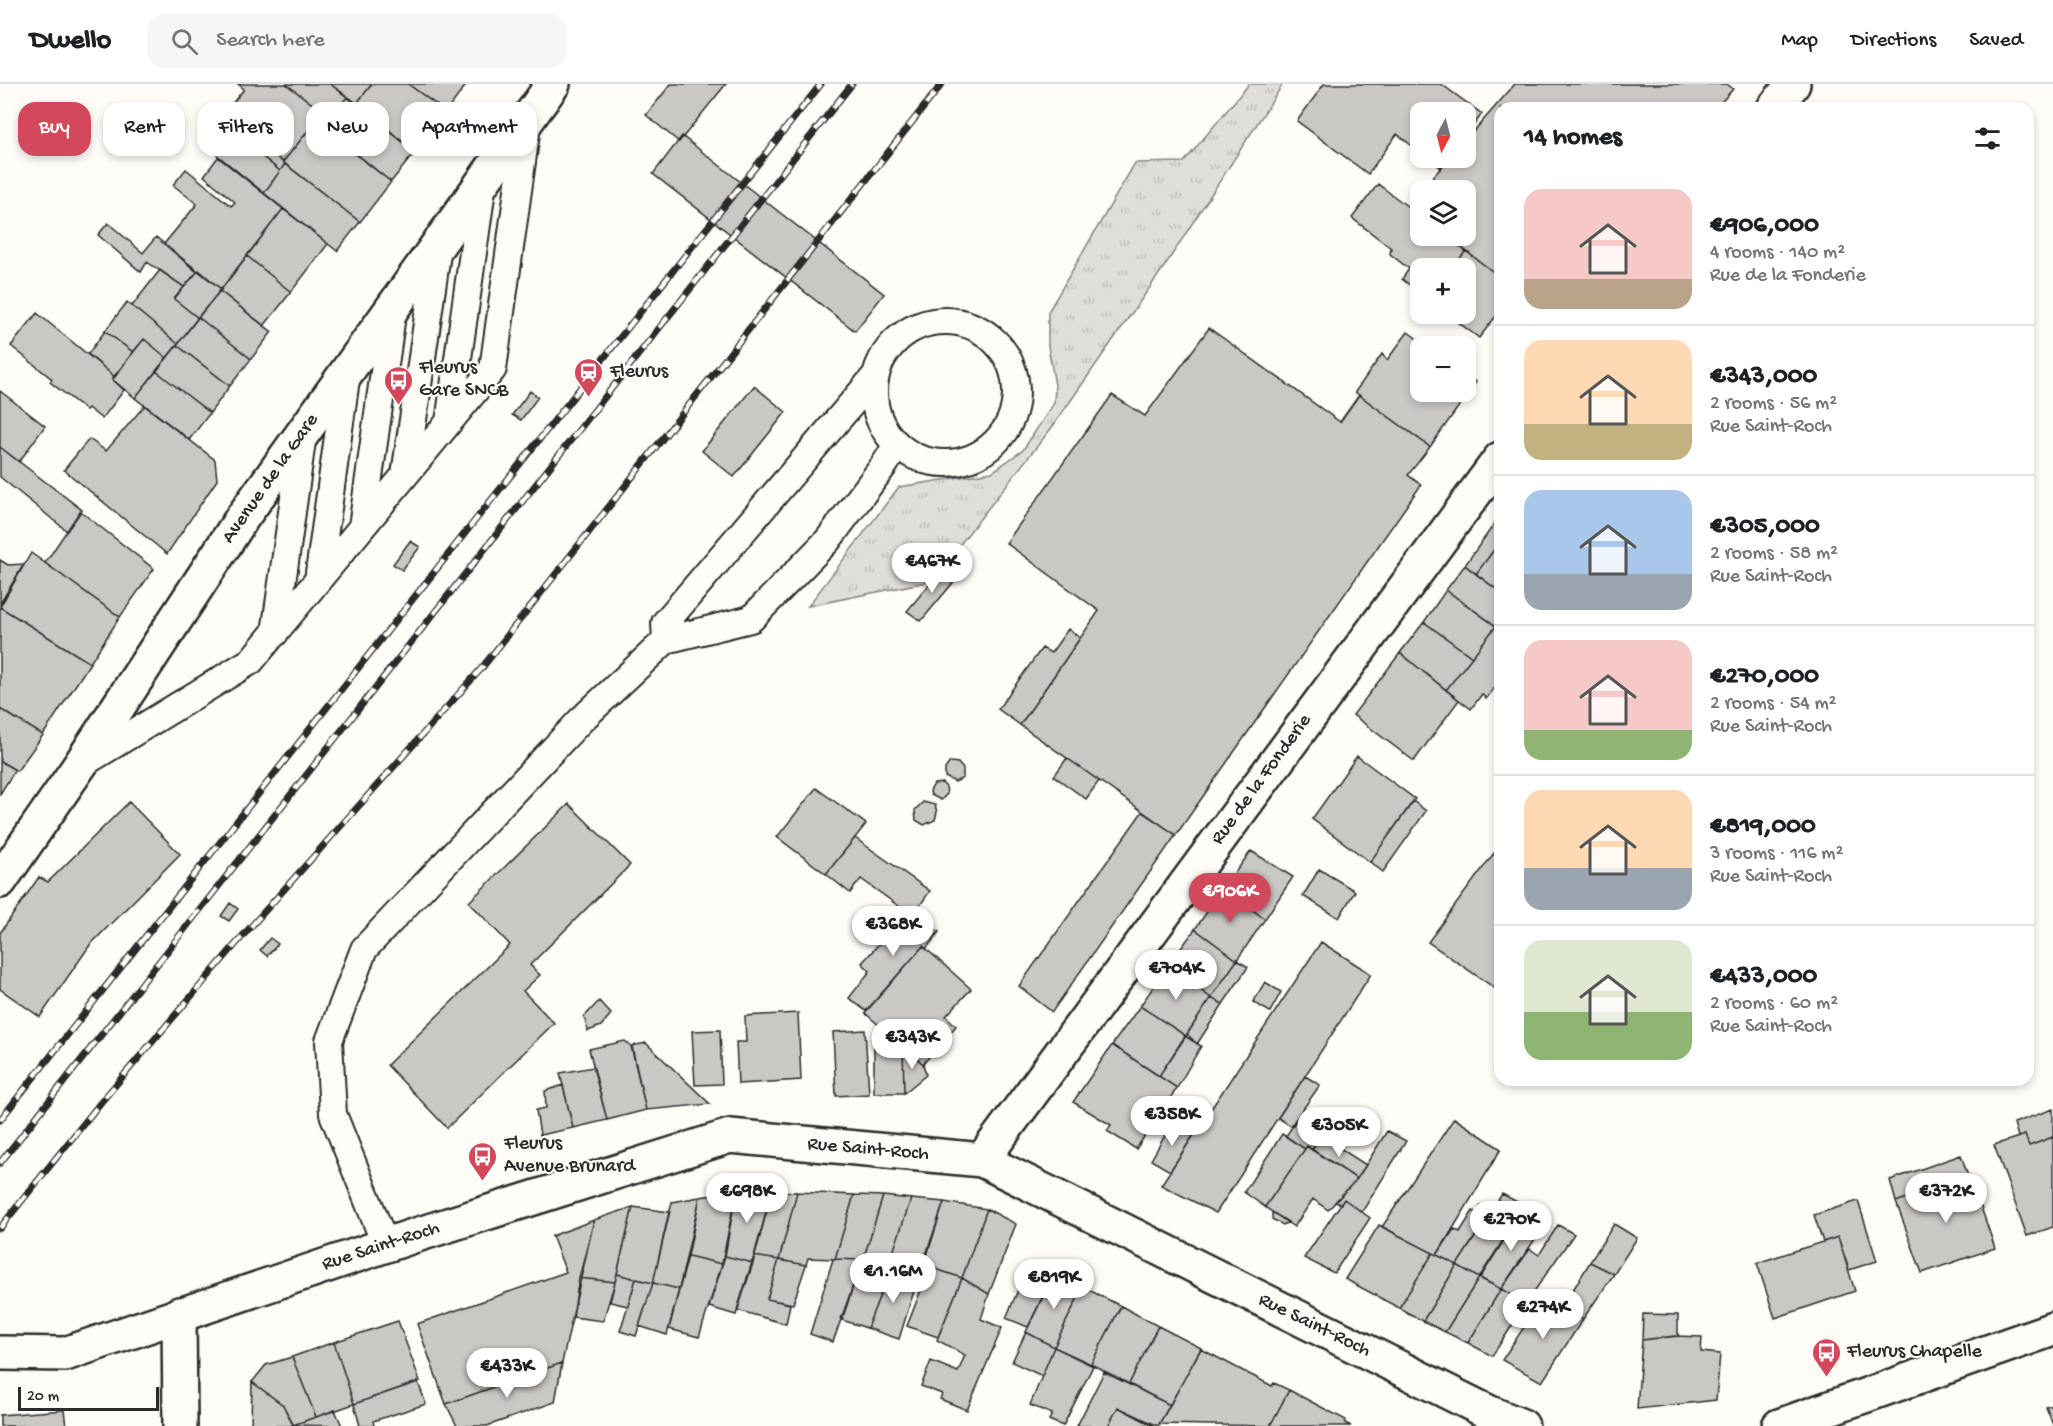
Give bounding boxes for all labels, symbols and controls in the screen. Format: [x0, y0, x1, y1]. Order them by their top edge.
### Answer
search box [147, 14, 567, 68]
text: Dwello [30, 25, 111, 58]
icon: search [168, 25, 201, 58]
text: Search here [216, 28, 325, 54]
text: Map [1781, 29, 1818, 54]
text: Directions [1851, 29, 1936, 54]
text: Saved [1969, 29, 2023, 54]
chip: Buy [18, 102, 91, 156]
chip: Rent [103, 102, 185, 156]
chip: Filters [197, 102, 294, 156]
chip: New [306, 102, 389, 156]
chip: Apartment [401, 102, 537, 156]
north arrow [1410, 102, 1476, 168]
map controls [1410, 102, 1476, 402]
icon: filters [1971, 122, 2004, 155]
text: 14 homes [1524, 123, 1622, 154]
button: layers [1410, 180, 1476, 246]
text: €906,000 [1710, 211, 1819, 242]
icon: home [1572, 213, 1644, 285]
text: 4 rooms · 140 m² [1710, 242, 1845, 265]
button: + [1410, 258, 1476, 324]
text: Rue de la Fonderie [1710, 265, 1866, 288]
button: − [1410, 336, 1476, 402]
station icon: Fleurus [573, 356, 605, 398]
place label: Fleurus Gare SNCB [418, 357, 509, 403]
place label: Fleurus [609, 361, 669, 384]
text: €343,000 [1710, 362, 1817, 393]
bus stop icon: Fleurus Gare SNCB [382, 364, 414, 406]
icon: home [1572, 364, 1644, 436]
text: 2 rooms · 56 m² [1710, 393, 1837, 416]
street label: Avenue de la Gare [218, 409, 325, 548]
text: Rue Saint-Roch [1710, 416, 1832, 439]
text: €305,000 [1710, 512, 1820, 543]
icon: home [1572, 514, 1644, 586]
pin: €467K [890, 543, 974, 594]
text: 2 rooms · 58 m² [1710, 543, 1838, 566]
text: €467K [906, 551, 958, 574]
text: Rue Saint-Roch [1710, 566, 1832, 589]
text: €270,000 [1710, 662, 1819, 693]
icon: home [1572, 664, 1644, 736]
text: 2 rooms · 54 m² [1710, 693, 1837, 716]
street label: Rue de la Fonderie [1207, 710, 1318, 850]
text: Rue Saint-Roch [1710, 716, 1832, 739]
text: €819,000 [1710, 812, 1816, 843]
icon: home [1572, 814, 1644, 886]
text: 3 rooms · 116 m² [1710, 843, 1843, 866]
text: Rue Saint-Roch [1710, 866, 1832, 889]
pin: €906K [1188, 873, 1272, 924]
text: €906K [1203, 881, 1257, 904]
pin: €368K [851, 906, 935, 957]
text: €368K [866, 914, 920, 937]
pin: €704K [1134, 950, 1218, 1001]
text: €704K [1149, 958, 1203, 981]
text: €433,000 [1710, 962, 1817, 993]
icon: home [1572, 964, 1644, 1036]
text: 2 rooms · 60 m² [1710, 993, 1838, 1016]
text: Rue Saint-Roch [1710, 1016, 1832, 1039]
pin: €343K [870, 1019, 954, 1070]
text: €343K [885, 1027, 939, 1050]
pin: €358K [1130, 1096, 1214, 1147]
text: €358K [1145, 1104, 1199, 1127]
pin: €305K [1297, 1107, 1381, 1158]
text: €305K [1311, 1115, 1367, 1138]
place label: Fleurus Avenue Brunard [503, 1133, 637, 1179]
street label: Rue Saint-Roch [806, 1133, 930, 1167]
bus stop icon: Fleurus Avenue Brunard [467, 1140, 499, 1182]
pin: €698K [705, 1173, 789, 1224]
pin: €372K [1904, 1173, 1988, 1224]
text: €698K [720, 1181, 774, 1204]
text: €372K [1919, 1181, 1973, 1204]
pin: €270K [1469, 1201, 1553, 1252]
text: €270K [1484, 1209, 1538, 1232]
street label: Rue Saint-Roch [319, 1217, 443, 1277]
pin: €1.16M [844, 1253, 942, 1304]
pin: €819K [1012, 1259, 1096, 1310]
text: €1.16M [864, 1261, 922, 1284]
text: €819K [1028, 1267, 1080, 1290]
street label: Rue Saint-Roch [1254, 1289, 1374, 1363]
pin: €274K [1501, 1289, 1585, 1340]
text: €274K [1517, 1297, 1569, 1320]
bus stop icon: Fleurus Chapelle [1810, 1336, 1842, 1378]
place label: Fleurus Chapelle [1846, 1341, 1983, 1364]
pin: €433K [465, 1348, 549, 1399]
text: €433K [480, 1356, 534, 1379]
scale bar [18, 1384, 159, 1412]
text: 20 m [27, 1388, 59, 1407]

